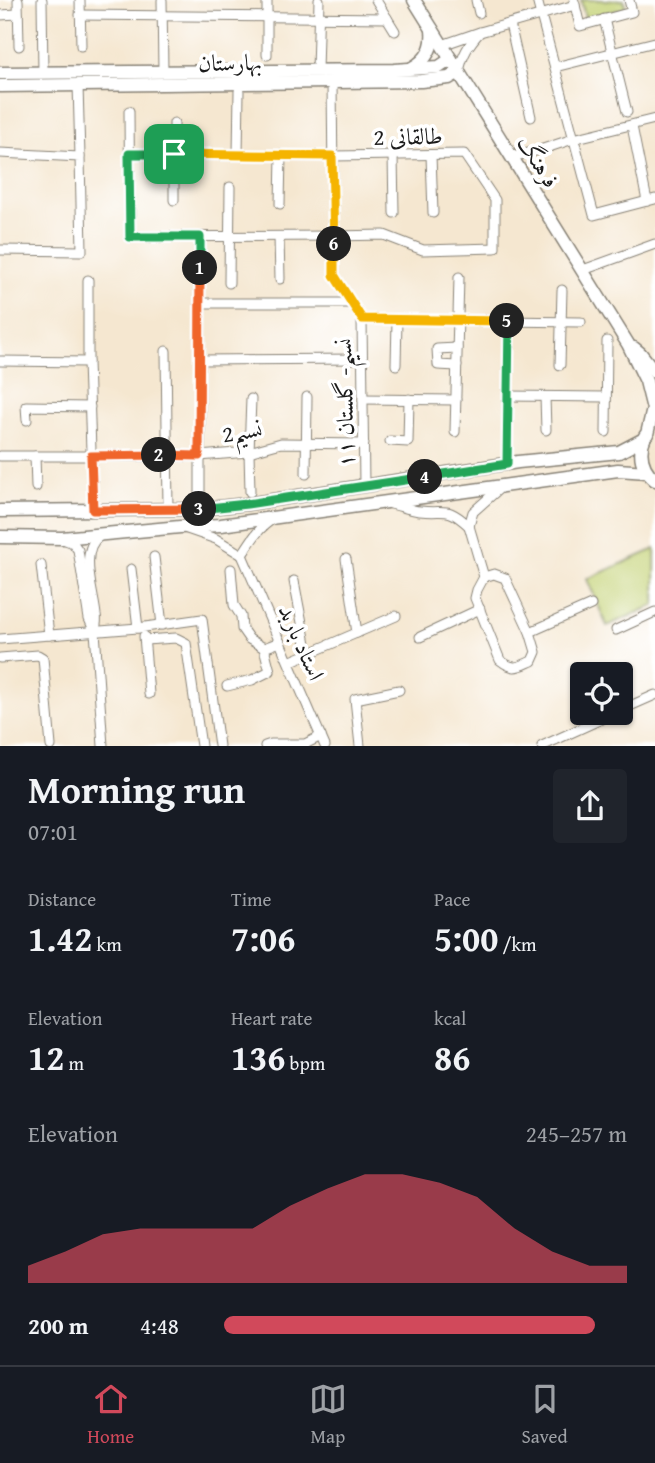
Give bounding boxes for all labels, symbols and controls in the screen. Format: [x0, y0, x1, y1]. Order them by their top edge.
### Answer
street label: بهارستان [198, 45, 262, 79]
street label: طالقانی 2 [373, 119, 443, 153]
pin [144, 124, 204, 184]
street label: فرهنگ [510, 128, 568, 194]
icon: arrive [155, 135, 193, 173]
pin: 6 [316, 226, 352, 262]
text: 6 [329, 229, 338, 257]
pin: 1 [182, 250, 218, 286]
text: 1 [195, 253, 204, 281]
pin: 5 [490, 304, 524, 338]
text: 5 [502, 306, 511, 334]
street label: نسیم- گلستان ۱۱ [326, 338, 369, 468]
street label: نسیم2 [220, 412, 266, 457]
pin: 2 [142, 438, 176, 472]
text: 2 [154, 440, 163, 468]
pin: 4 [408, 460, 442, 494]
text: 4 [420, 462, 429, 490]
pin: 3 [182, 491, 216, 526]
text: 3 [194, 494, 203, 522]
street label: استاد باربد [271, 599, 333, 685]
map controls [570, 662, 633, 725]
button: locate [570, 662, 633, 725]
text: Morning run [28, 761, 245, 817]
button: share [553, 769, 627, 843]
text: 07:01 [28, 815, 78, 848]
text: Distance [28, 885, 96, 913]
text: Time [231, 885, 271, 913]
text: Pace [434, 885, 471, 913]
text: 1.42 [28, 913, 92, 964]
text: 7:06 [231, 913, 295, 964]
text: 5:00 [434, 913, 498, 964]
text: km [92, 930, 122, 958]
text: /km [498, 930, 537, 958]
text: Elevation [28, 1004, 102, 1032]
text: Heart rate [231, 1004, 312, 1032]
text: kcal [434, 1004, 466, 1032]
text: 12 [28, 1032, 64, 1083]
text: 136 [231, 1032, 285, 1083]
text: 86 [434, 1032, 470, 1083]
text: m [64, 1049, 84, 1077]
text: bpm [285, 1049, 325, 1077]
text: Elevation [28, 1117, 118, 1150]
text: 245–257 m [526, 1117, 627, 1150]
text: 200 m [28, 1309, 89, 1342]
text: 4:48 [140, 1309, 179, 1342]
tab: Home [87, 1380, 134, 1450]
tab: Map [309, 1380, 347, 1450]
tab: Saved [522, 1380, 568, 1450]

